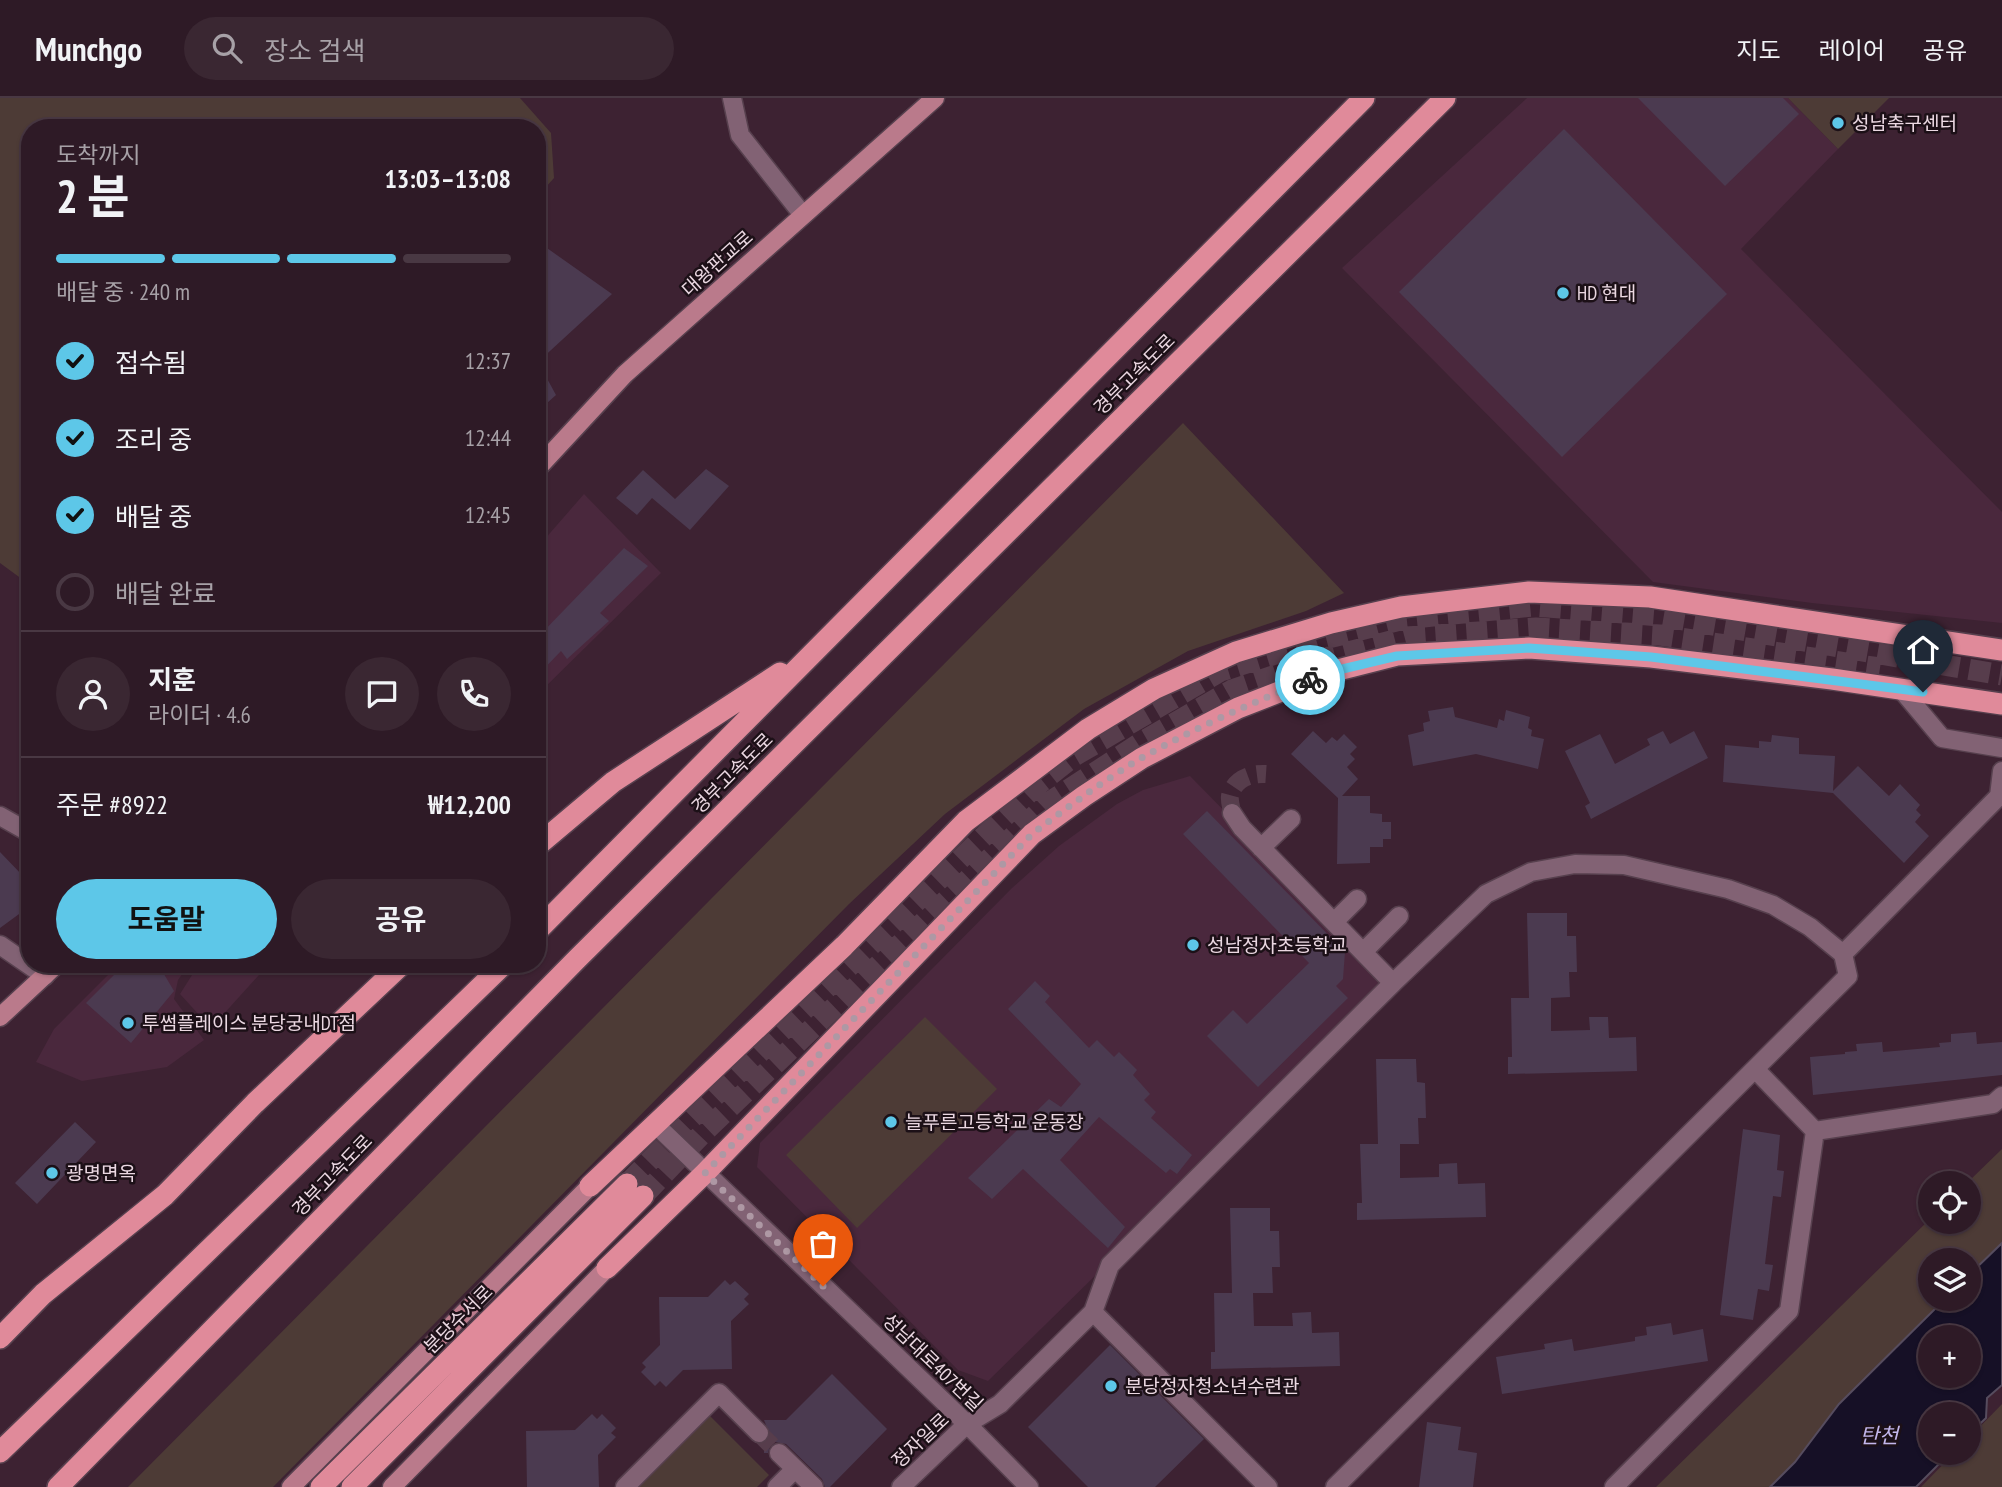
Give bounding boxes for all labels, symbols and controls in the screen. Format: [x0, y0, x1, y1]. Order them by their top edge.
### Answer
search box [184, 17, 674, 80]
text: Munchgo [35, 27, 142, 70]
icon: search [208, 29, 246, 67]
text: 장소 검색 [264, 34, 365, 67]
text: 지도 [1736, 35, 1781, 66]
text: 레이어 [1819, 35, 1885, 66]
text: 공유 [1923, 35, 1967, 66]
place label: 성남축구센터 [1852, 111, 1957, 135]
marker: 성남축구센터 [1830, 115, 1846, 131]
text: 도착까지 [56, 140, 141, 169]
text: 13:03–13:08 [384, 162, 511, 195]
text: 2 분 [56, 166, 130, 226]
street label: 대왕판교로 [676, 225, 758, 301]
text: 배달 중 · 240 m [56, 277, 190, 306]
place label: HD 현대 [1577, 281, 1636, 305]
marker: HD 현대 [1555, 285, 1571, 301]
street label: 경부고속도로 [1088, 328, 1180, 420]
icon: check [56, 342, 94, 380]
text: 접수됨 [115, 346, 187, 379]
text: 12:37 [465, 346, 511, 375]
icon: check [56, 419, 94, 457]
text: 조리 중 [115, 423, 192, 456]
text: 12:44 [465, 423, 511, 452]
icon: check [56, 496, 94, 534]
text: 배달 중 [115, 500, 192, 533]
text: 12:45 [465, 500, 511, 529]
text: 배달 완료 [115, 577, 216, 610]
pin [1893, 620, 1953, 692]
icon: home [1904, 631, 1942, 669]
courier [1275, 645, 1345, 715]
button: person [56, 657, 130, 731]
button: chat [345, 657, 419, 731]
button: phone [437, 657, 511, 731]
icon: bike [1291, 661, 1329, 699]
text: 지훈 [148, 663, 196, 696]
text: 라이더 · 4.6 [148, 700, 251, 729]
street label: 경부고속도로 [686, 727, 778, 819]
text: 주문 #8922 [56, 788, 168, 821]
text: ₩12,200 [428, 788, 511, 821]
button: 도움말 [56, 879, 277, 959]
button: 공유 [291, 879, 511, 959]
place label: 성남정자초등학교 [1207, 933, 1347, 957]
marker: 성남정자초등학교 [1185, 937, 1201, 953]
place label: 투썸플레이스 분당궁내DT점 [142, 1011, 356, 1035]
marker: 투썸플레이스 분당궁내DT점 [120, 1015, 136, 1031]
place label: 늘푸른고등학교 운동장 [905, 1110, 1084, 1134]
marker: 늘푸른고등학교 운동장 [883, 1114, 899, 1130]
street label: 경부고속도로 [287, 1129, 377, 1221]
place label: 광명면옥 [66, 1161, 136, 1185]
marker: 광명면옥 [44, 1165, 60, 1181]
map controls [1918, 1171, 1981, 1465]
button: locate [1918, 1171, 1981, 1234]
pin [793, 1214, 853, 1286]
icon: bag [804, 1225, 842, 1263]
button: layers [1918, 1248, 1981, 1311]
street label: 분당수서로 [419, 1280, 497, 1358]
street label: 성남대로407번길 [878, 1308, 988, 1416]
button: + [1918, 1325, 1981, 1388]
place label: 분당정자청소년수련관 [1125, 1374, 1300, 1398]
marker: 분당정자청소년수련관 [1103, 1378, 1119, 1394]
button: − [1918, 1402, 1981, 1465]
street label: 정자일로 [886, 1407, 954, 1473]
water label: 탄천 [1860, 1422, 1901, 1449]

